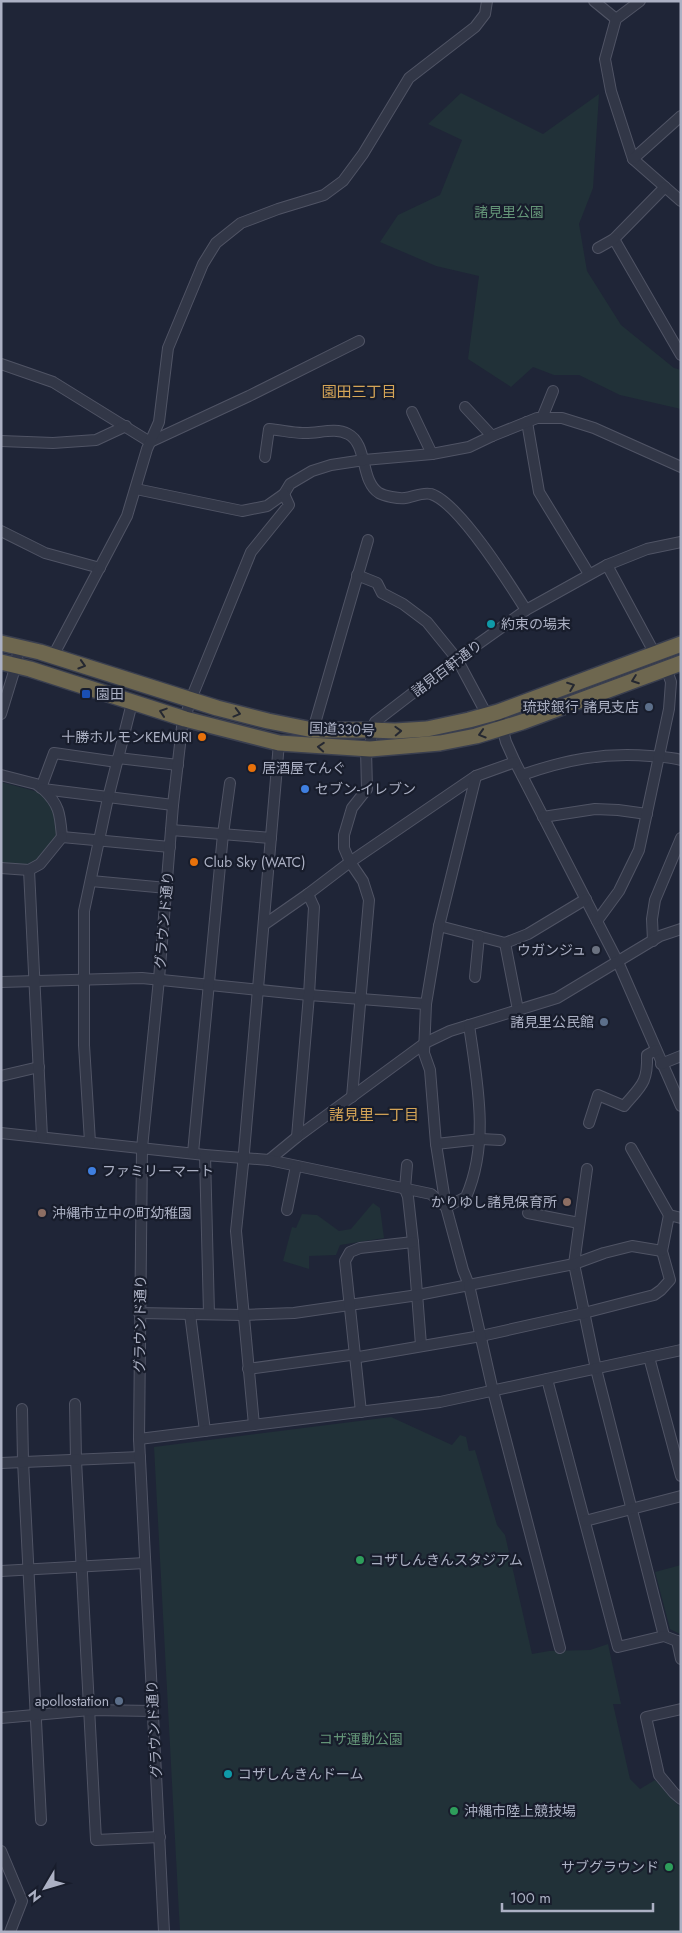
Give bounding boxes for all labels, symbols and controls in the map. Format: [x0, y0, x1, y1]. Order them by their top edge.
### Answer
park label: 諸見里公園 [474, 202, 544, 222]
district label: 園田三丁目 [321, 381, 397, 403]
place label: 約束の場末 [501, 614, 571, 634]
marker: 約束の場末 [485, 618, 497, 630]
street label: 諸見百軒通り [407, 635, 487, 701]
one-way arrow [77, 659, 86, 669]
one-way arrow [631, 674, 640, 684]
one-way arrow [566, 682, 575, 692]
place label: 園田 [96, 684, 124, 704]
marker: 園田 [80, 688, 92, 700]
place label: 琉球銀行 諸見支店 [523, 697, 639, 717]
marker: 琉球銀行 諸見支店 [643, 701, 655, 713]
one-way arrow [159, 707, 168, 717]
one-way arrow [233, 707, 242, 718]
street label: 国道330号 [309, 718, 375, 740]
one-way arrow [394, 725, 402, 736]
place label: 十勝ホルモンKEMURI [61, 727, 192, 747]
one-way arrow [478, 729, 487, 739]
marker: 十勝ホルモンKEMURI [196, 731, 208, 743]
one-way arrow [317, 741, 325, 752]
place label: 居酒屋てんぐ [262, 758, 346, 778]
marker: 居酒屋てんぐ [246, 762, 258, 774]
place label: セブン-イレブン [315, 779, 416, 799]
marker: セブン-イレブン [299, 783, 311, 795]
place label: Club Sky (WATC) [204, 852, 306, 872]
marker: Club Sky (WATC) [188, 856, 200, 868]
street label: グラウンド通り [150, 870, 178, 970]
place label: ウガンジュ [517, 940, 586, 960]
marker: ウガンジュ [590, 944, 602, 956]
place label: 諸見里公民館 [510, 1012, 594, 1032]
marker: 諸見里公民館 [598, 1016, 610, 1028]
district label: 諸見里一丁目 [329, 1104, 419, 1126]
place label: ファミリーマート [102, 1161, 214, 1181]
marker: ファミリーマート [86, 1165, 98, 1177]
place label: かりゆし諸見保育所 [431, 1192, 557, 1212]
marker: かりゆし諸見保育所 [561, 1196, 573, 1208]
place label: 沖縄市立中の町幼稚園 [52, 1203, 192, 1223]
marker: 沖縄市立中の町幼稚園 [36, 1207, 48, 1219]
street label: グラウンド通り [129, 1275, 151, 1373]
place label: コザしんきんスタジアム [370, 1550, 523, 1570]
marker: コザしんきんスタジアム [354, 1554, 366, 1566]
street label: グラウンド通り [141, 1680, 167, 1778]
place label: apollostation [35, 1691, 109, 1711]
marker: apollostation [113, 1695, 125, 1707]
park label: コザ運動公園 [319, 1729, 403, 1749]
place label: コザしんきんドーム [238, 1764, 364, 1784]
marker: コザしんきんドーム [222, 1768, 234, 1780]
place label: 沖縄市陸上競技場 [464, 1801, 576, 1821]
marker: 沖縄市陸上競技場 [448, 1805, 460, 1817]
place label: サブグラウンド [561, 1857, 659, 1877]
marker: サブグラウンド [663, 1861, 675, 1873]
north arrow [20, 1863, 70, 1913]
scale bar [502, 1880, 653, 1912]
text: N [23, 1885, 46, 1907]
text: 100 m [510, 1887, 551, 1909]

